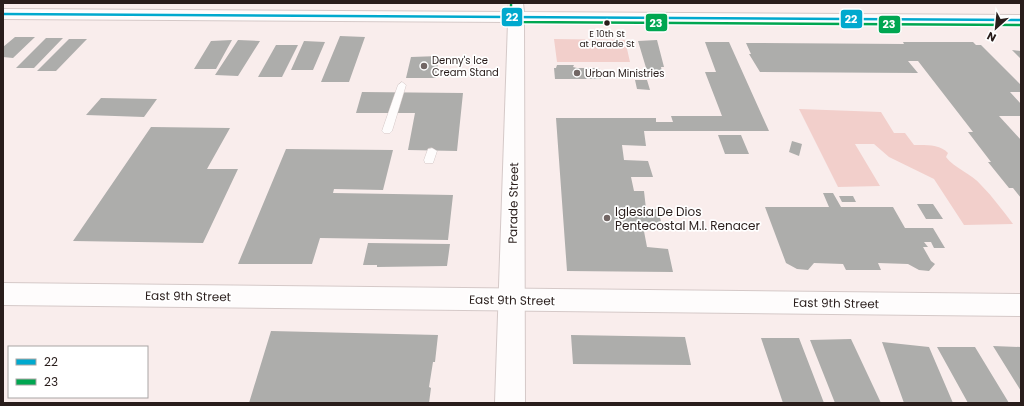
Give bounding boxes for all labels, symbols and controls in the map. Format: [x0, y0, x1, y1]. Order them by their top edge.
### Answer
line badge: 22 [501, 7, 523, 27]
north arrow [976, 8, 1016, 48]
text: 22 [506, 9, 518, 25]
line badge: 22 [840, 9, 863, 29]
text: 22 [845, 11, 857, 27]
line badge: 23 [645, 13, 668, 32]
text: 23 [650, 15, 663, 31]
line badge: 23 [878, 15, 901, 34]
text: 23 [883, 16, 896, 32]
marker: E 10th St at Parade St [602, 18, 612, 28]
place label: E 10th St at Parade St [579, 28, 635, 50]
text: N [984, 28, 999, 46]
place label: Denny's Ice Cream Stand [432, 53, 499, 80]
marker: Denny's Ice Cream Stand [419, 61, 429, 71]
place label: Urban Ministries [585, 66, 664, 81]
marker: Urban Ministries [572, 68, 582, 78]
street label: Parade Street [504, 162, 522, 244]
place label: Iglesia De Dios Pentecostal M.I. Renacer [615, 203, 761, 234]
marker: Iglesia De Dios Pentecostal M.I. Renacer [602, 213, 612, 223]
street label: East 9th Street [145, 287, 231, 305]
street label: East 9th Street [469, 291, 555, 309]
street label: East 9th Street [793, 294, 879, 312]
legend [8, 346, 148, 398]
text: 22 [44, 353, 58, 370]
text: 23 [44, 373, 58, 390]

